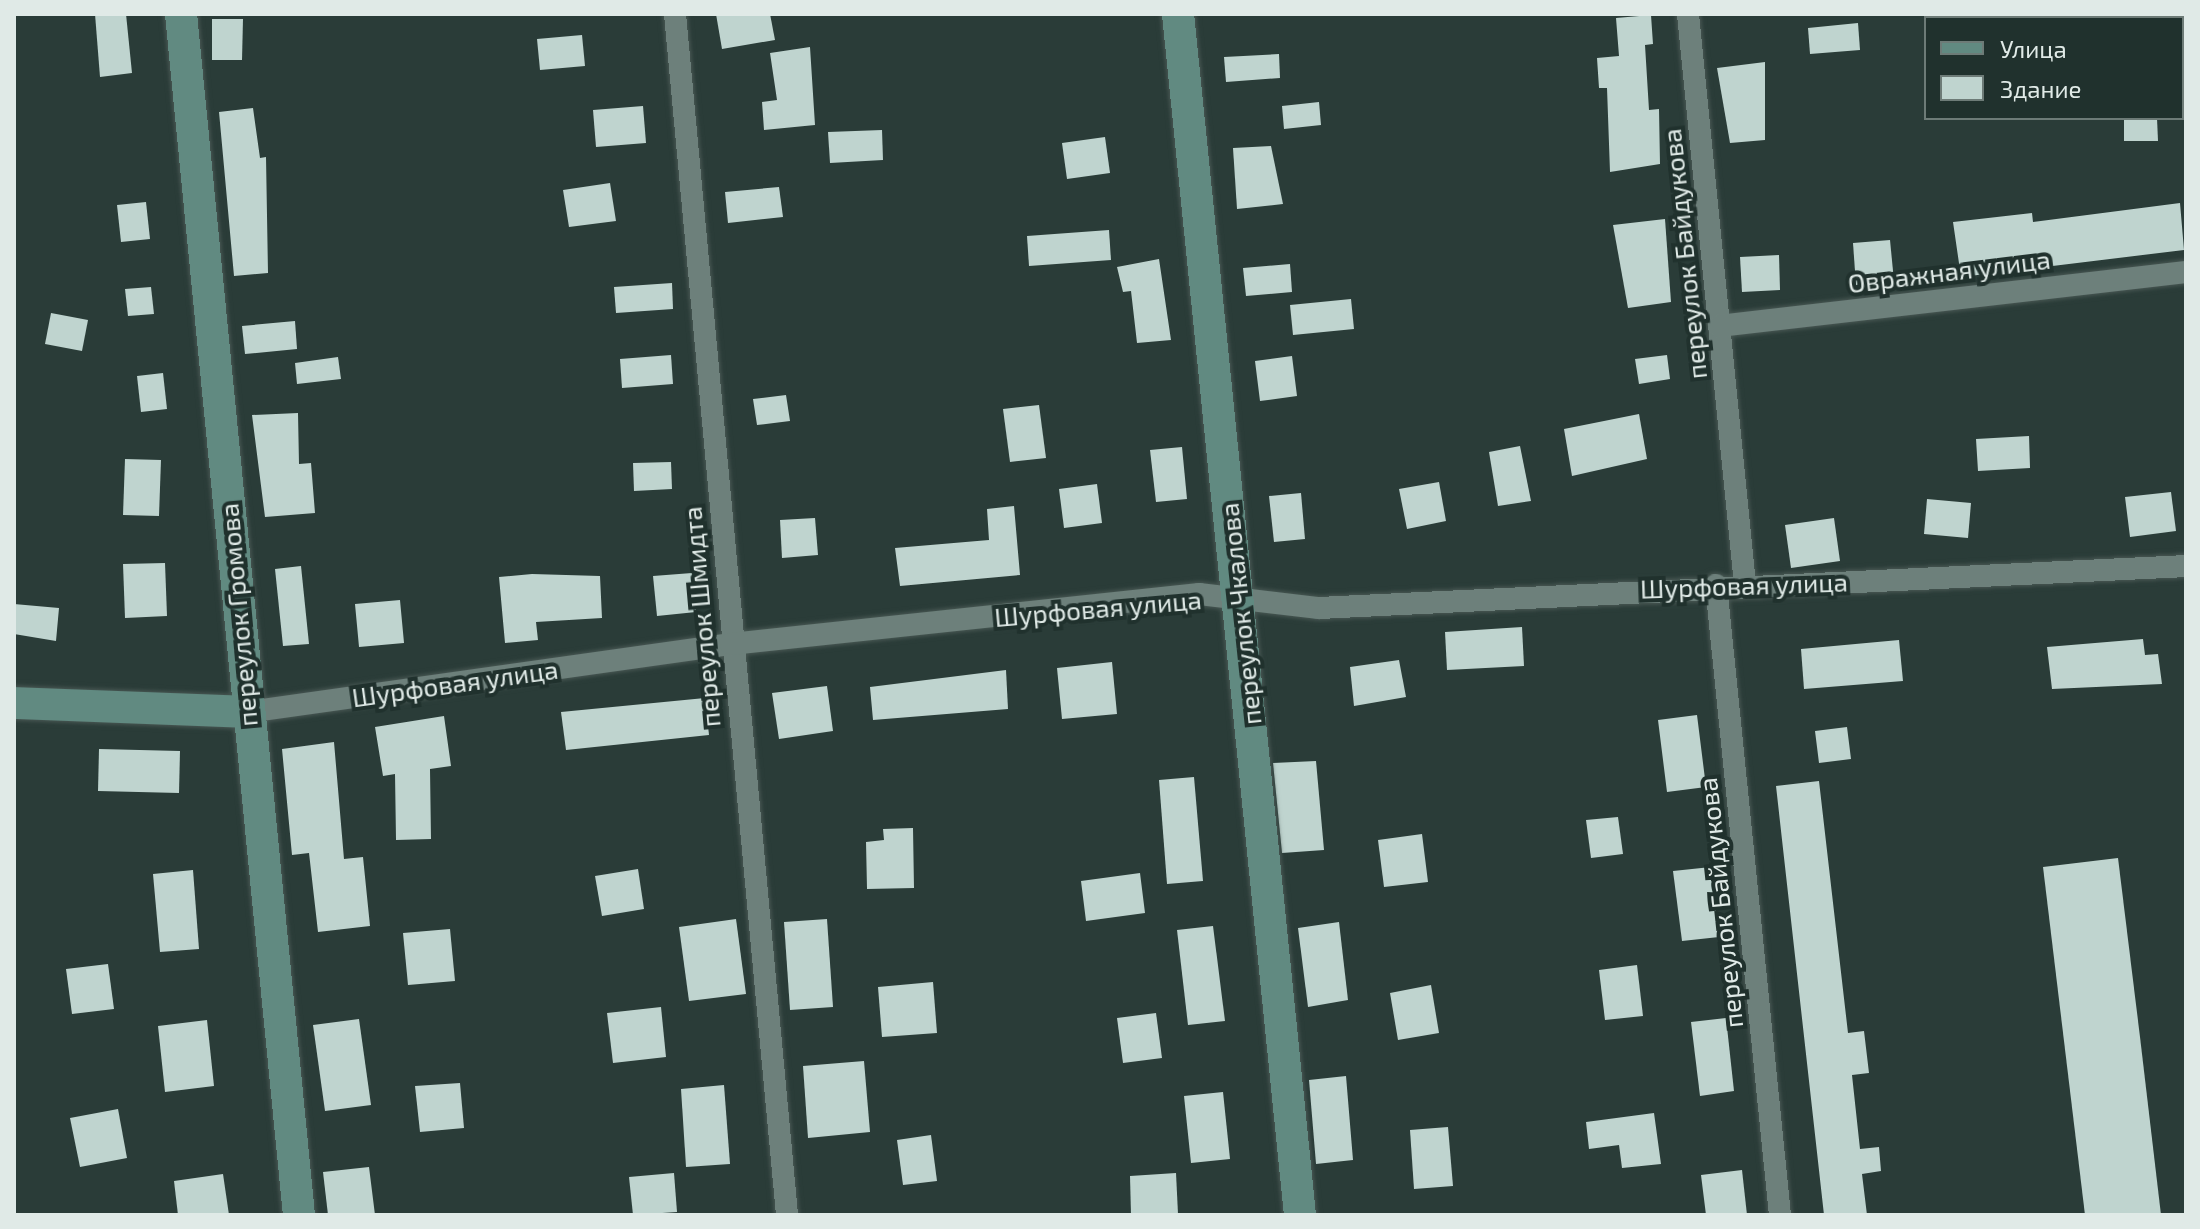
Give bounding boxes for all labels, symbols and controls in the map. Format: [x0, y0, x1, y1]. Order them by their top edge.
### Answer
legend [1924, 16, 2184, 120]
text: Улица [2000, 34, 2067, 63]
text: Здание [2000, 74, 2082, 103]
street label: переулок Байдукова [1655, 127, 1713, 381]
street label: Овражная улица [1846, 243, 2052, 299]
street label: переулок Чкалова [1213, 501, 1267, 727]
street label: переулок Громова [213, 502, 263, 728]
street label: переулок Шмидта [676, 505, 726, 729]
street label: Шурфовая улица [1640, 566, 1848, 604]
street label: Шурфовая улица [993, 583, 1203, 633]
street label: Шурфовая улица [350, 653, 560, 713]
street label: переулок Байдукова [1691, 776, 1749, 1030]

